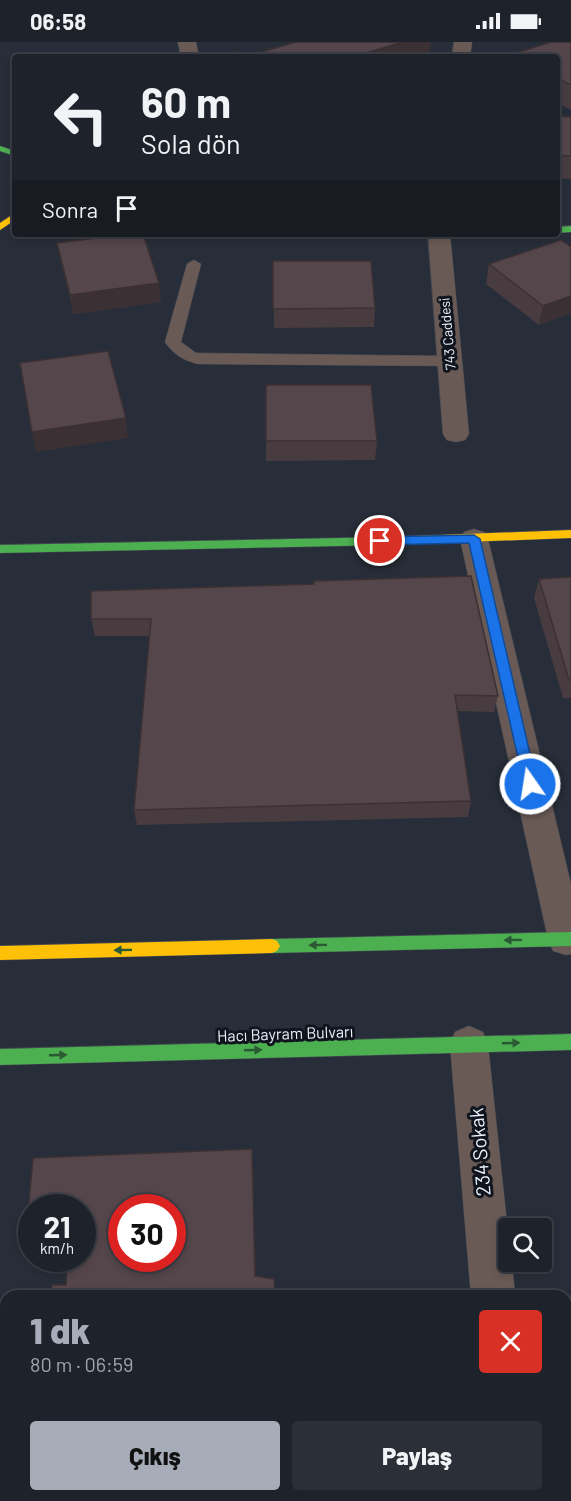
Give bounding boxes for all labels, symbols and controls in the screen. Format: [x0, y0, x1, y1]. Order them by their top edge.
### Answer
text: 06:58 [30, 8, 86, 34]
text: 60 m [141, 76, 231, 126]
icon: left [42, 78, 120, 156]
text: Sola dön [141, 127, 241, 159]
icon: arrive [110, 192, 143, 225]
text: Sonra [42, 196, 98, 222]
street label: 743 Caddesi [435, 297, 459, 371]
pin [354, 515, 405, 566]
icon: arrive [363, 524, 396, 557]
position arrow [498, 752, 562, 816]
one-way arrow [503, 935, 522, 945]
one-way arrow [308, 940, 327, 950]
one-way arrow [113, 945, 132, 954]
street label: Hacı Bayram Bulvarı [217, 1021, 353, 1045]
one-way arrow [502, 1039, 521, 1048]
one-way arrow [244, 1045, 263, 1055]
one-way arrow [49, 1051, 68, 1060]
street label: 234 Sokak [463, 1107, 495, 1197]
speed limit sign: 30 [108, 1194, 186, 1272]
text: 21 [43, 1208, 71, 1244]
map controls [498, 1218, 552, 1272]
button: search [498, 1218, 552, 1272]
text: km/h [40, 1239, 74, 1257]
text: 1 dk [30, 1308, 90, 1351]
button: close [479, 1310, 542, 1373]
text: 80 m · 06:59 [30, 1352, 134, 1376]
button: Çıkış [30, 1421, 280, 1490]
button: Paylaş [292, 1421, 542, 1490]

